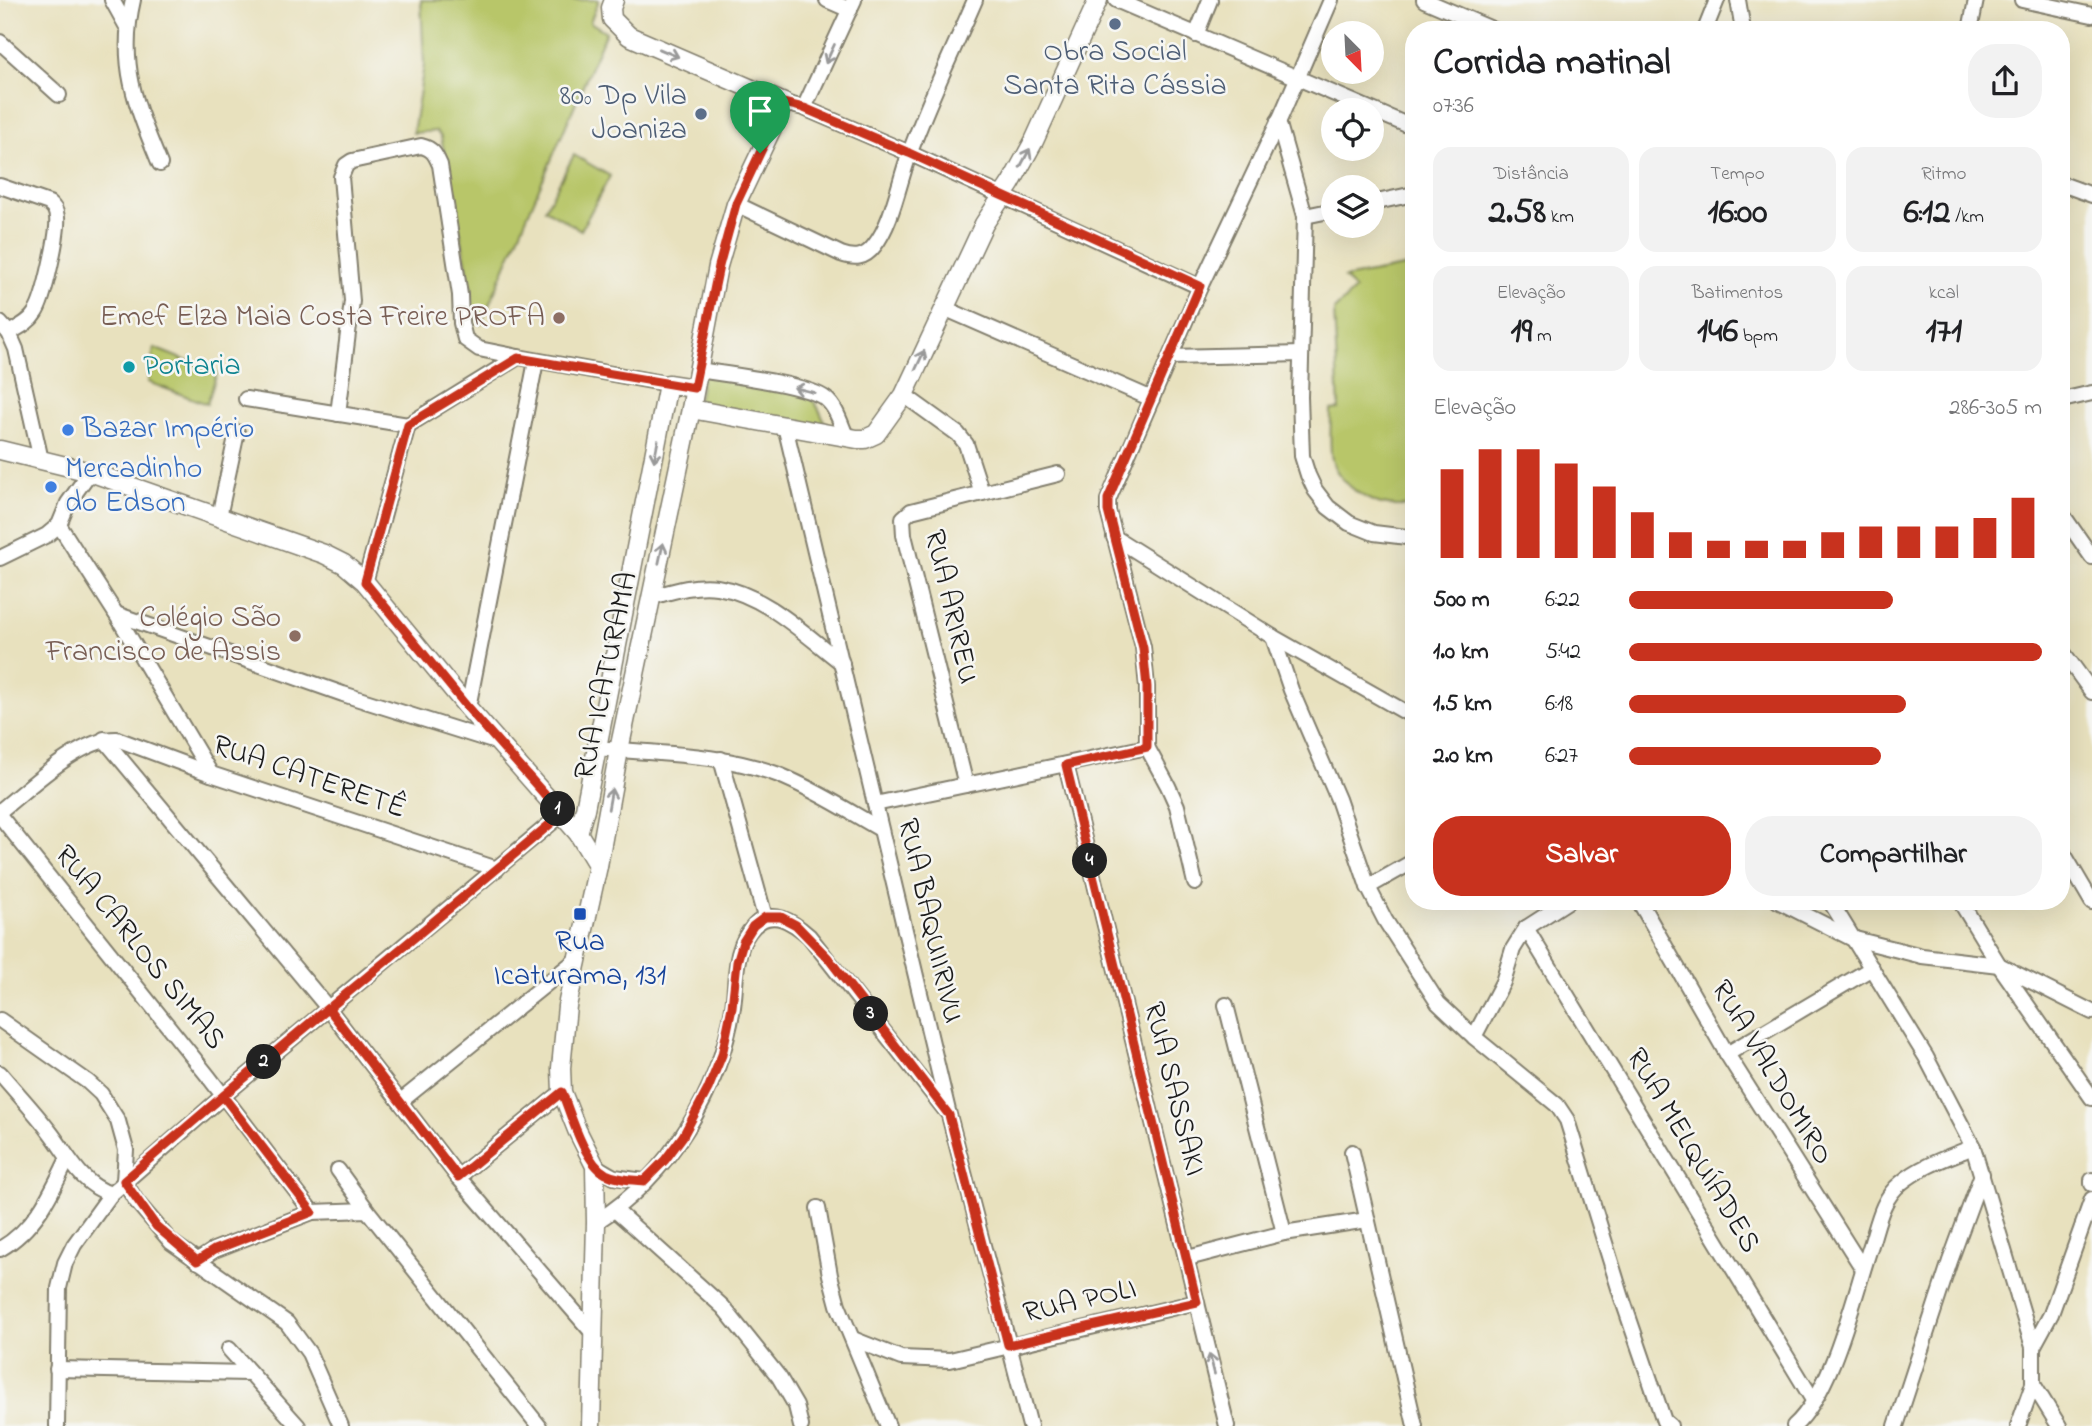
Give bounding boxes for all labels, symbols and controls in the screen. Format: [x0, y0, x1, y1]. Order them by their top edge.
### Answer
marker: Obra Social Santa Rita Cássia [1107, 16, 1123, 32]
north arrow [1321, 21, 1384, 84]
map controls [1321, 21, 1384, 238]
place label: Obra Social Santa Rita Cássia [1003, 31, 1227, 109]
text: Corrida matinal [1433, 36, 1671, 92]
one-way arrow [823, 43, 836, 64]
button: share [1968, 44, 2042, 118]
one-way arrow [658, 47, 680, 60]
place label: 80º Dp Vila Joaniza [560, 75, 687, 153]
pin [730, 81, 790, 153]
text: 07:36 [1433, 90, 1474, 123]
icon: arrive [741, 92, 779, 130]
button: locate [1321, 98, 1384, 161]
marker: 80º Dp Vila Joaniza [693, 106, 709, 122]
one-way arrow [1018, 149, 1032, 169]
text: Distância [1494, 161, 1569, 188]
text: Tempo [1710, 161, 1765, 188]
text: Ritmo [1921, 161, 1966, 188]
button: layers [1321, 175, 1384, 238]
text: 2.58 [1488, 188, 1546, 239]
text: 16:00 [1708, 188, 1767, 239]
text: 6:12 [1904, 188, 1950, 239]
text: km [1546, 204, 1574, 231]
text: /km [1950, 204, 1984, 231]
text: Elevação [1497, 280, 1566, 307]
text: Batimentos [1692, 280, 1783, 307]
text: kcal [1929, 280, 1959, 307]
place label: Emef Elza Maia Costa Freire PROFA [100, 296, 545, 340]
text: 19 [1511, 307, 1532, 358]
text: 146 [1697, 307, 1738, 358]
text: 171 [1925, 307, 1962, 358]
marker: Emef Elza Maia Costa Freire PROFA [551, 310, 567, 326]
text: m [1532, 323, 1552, 350]
text: bpm [1738, 323, 1778, 350]
place label: Portaria [143, 345, 241, 389]
one-way arrow [914, 350, 927, 371]
marker: Portaria [121, 359, 137, 375]
one-way arrow [793, 383, 816, 396]
text: Elevação [1433, 392, 1516, 425]
text: 286–305 m [1949, 392, 2042, 425]
place label: Bazar Império [81, 408, 254, 452]
marker: Bazar Império [60, 422, 76, 438]
one-way arrow [648, 439, 662, 462]
place label: Mercadinho do Edson [65, 448, 202, 526]
marker: Mercadinho do Edson [43, 479, 59, 495]
street label: RUA ARIREU [911, 525, 989, 689]
one-way arrow [655, 542, 669, 565]
street label: RUA ICATURAMA [563, 568, 651, 784]
text: 500 m [1433, 584, 1490, 617]
text: 6:22 [1545, 584, 1580, 617]
place label: Colégio São Francisco de Assis [45, 597, 281, 675]
marker: Colégio São Francisco de Assis [287, 628, 303, 644]
text: 1.0 km [1433, 636, 1489, 669]
text: 5:42 [1545, 636, 1581, 669]
text: 1.5 km [1433, 688, 1492, 721]
text: 6:18 [1545, 688, 1573, 721]
street label: RUA CATERETÊ [206, 724, 412, 832]
text: 2.0 km [1433, 740, 1493, 773]
text: 6:27 [1545, 740, 1578, 773]
one-way arrow [604, 788, 617, 811]
pin: 1 [540, 792, 576, 826]
text: 1 [554, 795, 561, 822]
street label: RUA BAQUIIRIVU [884, 814, 974, 1028]
button: Salvar [1433, 816, 1731, 896]
button: Compartilhar [1745, 816, 2042, 896]
street label: RUA CARLOS SIMAS [42, 836, 236, 1060]
pin: 4 [1072, 844, 1108, 878]
text: 4 [1086, 847, 1093, 874]
marker: Rua Icaturama, 131 [572, 906, 588, 922]
place label: Rua Icaturama, 131 [494, 921, 666, 999]
street label: RUA VALDOMIRO [1698, 972, 1844, 1174]
pin: 3 [854, 996, 888, 1032]
street label: RUA SASSAKI [1130, 997, 1216, 1181]
text: 3 [867, 1000, 874, 1027]
street label: RUA MELQUÍADES [1613, 1040, 1771, 1262]
pin: 2 [246, 1044, 282, 1080]
text: 2 [259, 1048, 268, 1075]
street label: RUA POLI [1019, 1268, 1141, 1336]
one-way arrow [1205, 1353, 1218, 1376]

